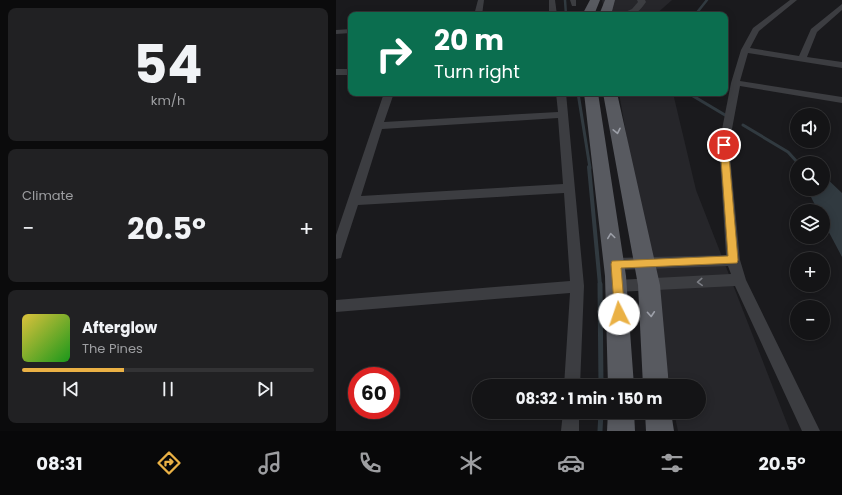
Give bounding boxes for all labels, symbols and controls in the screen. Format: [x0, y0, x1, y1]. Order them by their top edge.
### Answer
text: 20 m [434, 21, 504, 60]
text: 54 [133, 28, 203, 101]
icon: right [368, 28, 420, 80]
text: Turn right [434, 59, 520, 84]
text: km/h [151, 91, 185, 110]
map controls [790, 108, 830, 340]
button: sound [790, 108, 830, 148]
one-way arrow [613, 128, 621, 134]
pin [707, 128, 741, 162]
icon: arrive [713, 134, 735, 156]
button: search [790, 156, 830, 196]
text: Climate [22, 186, 73, 205]
button: layers [790, 204, 830, 244]
text: 20.5° [127, 207, 206, 250]
text: − [22, 213, 34, 244]
text: + [299, 213, 314, 244]
one-way arrow [608, 232, 616, 239]
button: + [790, 252, 830, 292]
one-way arrow [697, 278, 703, 287]
position arrow [598, 293, 640, 335]
button: − [790, 300, 830, 340]
one-way arrow [646, 311, 655, 317]
text: Afterglow [82, 317, 157, 338]
text: The Pines [82, 339, 143, 358]
speed limit sign: 60 [348, 367, 400, 419]
icon: previous [60, 378, 82, 400]
icon: pause [157, 378, 179, 400]
icon: next [254, 378, 276, 400]
text: 08:32 · 1 min · 150 m [516, 388, 662, 409]
icon: directions [155, 449, 183, 477]
icon: music [256, 449, 284, 477]
icon: phone [356, 449, 384, 477]
icon: climate [457, 449, 485, 477]
icon: car [557, 449, 585, 477]
icon: filters [658, 449, 686, 477]
text: 08:31 [36, 451, 82, 476]
text: 20.5° [759, 451, 806, 476]

